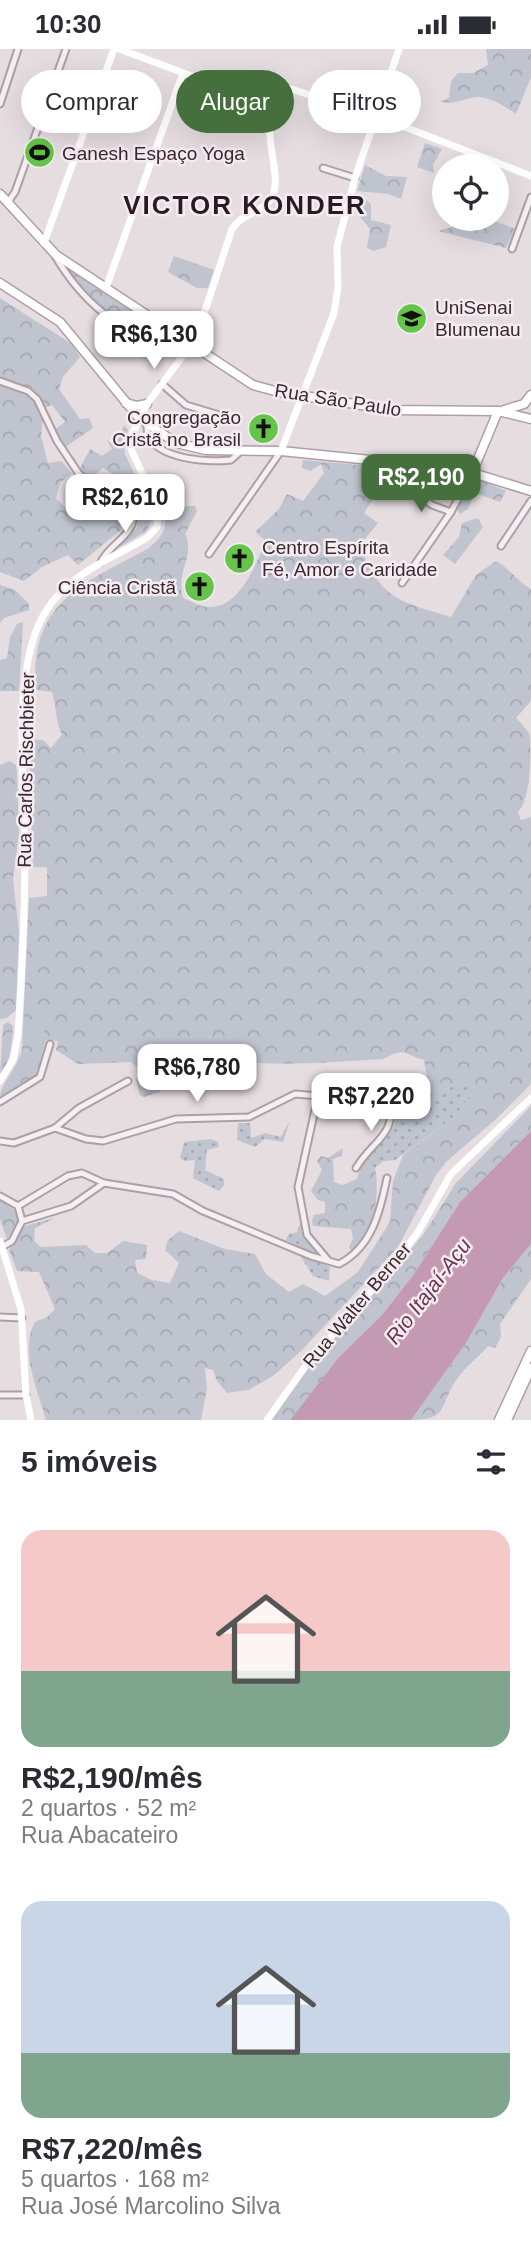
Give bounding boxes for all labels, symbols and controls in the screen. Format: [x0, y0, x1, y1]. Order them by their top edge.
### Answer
text: 10:30 [35, 9, 102, 39]
chip: Comprar [21, 70, 162, 133]
chip: Alugar [176, 70, 294, 133]
chip: Filtros [308, 70, 421, 133]
sports icon: Ganesh Espaço Yoga [22, 136, 56, 170]
place label: Ganesh Espaço Yoga [62, 143, 245, 164]
map controls [432, 154, 509, 231]
button: locate [432, 154, 509, 231]
district label: VICTOR KONDER [123, 190, 367, 220]
place label: UniSenai Blumenau [435, 297, 521, 340]
school or university icon: UniSenai Blumenau [395, 301, 429, 335]
pin: R$6,130 [89, 311, 219, 371]
text: R$6,130 [111, 321, 197, 347]
street label: Rua São Paulo [273, 380, 403, 420]
place label: Congregação Cristã no Brasil [112, 407, 241, 450]
church icon: Congregação Cristã no Brasil [247, 411, 281, 445]
pin: R$2,190 [356, 455, 486, 514]
text: R$2,190 [378, 464, 464, 490]
pin: R$2,610 [60, 475, 190, 534]
text: R$2,610 [82, 484, 168, 510]
place label: Centro Espírita Fé, Amor e Caridade [262, 537, 437, 580]
church icon: Centro Espírita Fé, Amor e Caridade [222, 541, 256, 575]
church icon: Ciência Cristã [182, 570, 216, 604]
place label: Ciência Cristã [58, 577, 176, 598]
street label: Rua Carlos Rischbieter [14, 671, 38, 868]
pin: R$6,780 [132, 1045, 262, 1104]
text: R$6,780 [154, 1054, 240, 1080]
pin: R$7,220 [306, 1073, 436, 1133]
text: R$7,220 [328, 1083, 414, 1109]
water label: Rio Itajaí-Açu [381, 1233, 475, 1348]
street label: Rua Walter Berner [299, 1238, 416, 1372]
icon: filters [472, 1443, 510, 1481]
text: 5 imóveis [21, 1445, 158, 1478]
icon: home [203, 1576, 329, 1702]
text: R$2,190/mês [21, 1761, 203, 1794]
text: 2 quartos · 52 m² [21, 1795, 196, 1821]
text: Rua Abacateiro [21, 1822, 178, 1848]
icon: home [203, 1947, 329, 2073]
text: R$7,220/mês [21, 2132, 203, 2165]
text: 5 quartos · 168 m² [21, 2166, 209, 2192]
text: Rua José Marcolino Silva [21, 2193, 281, 2219]

